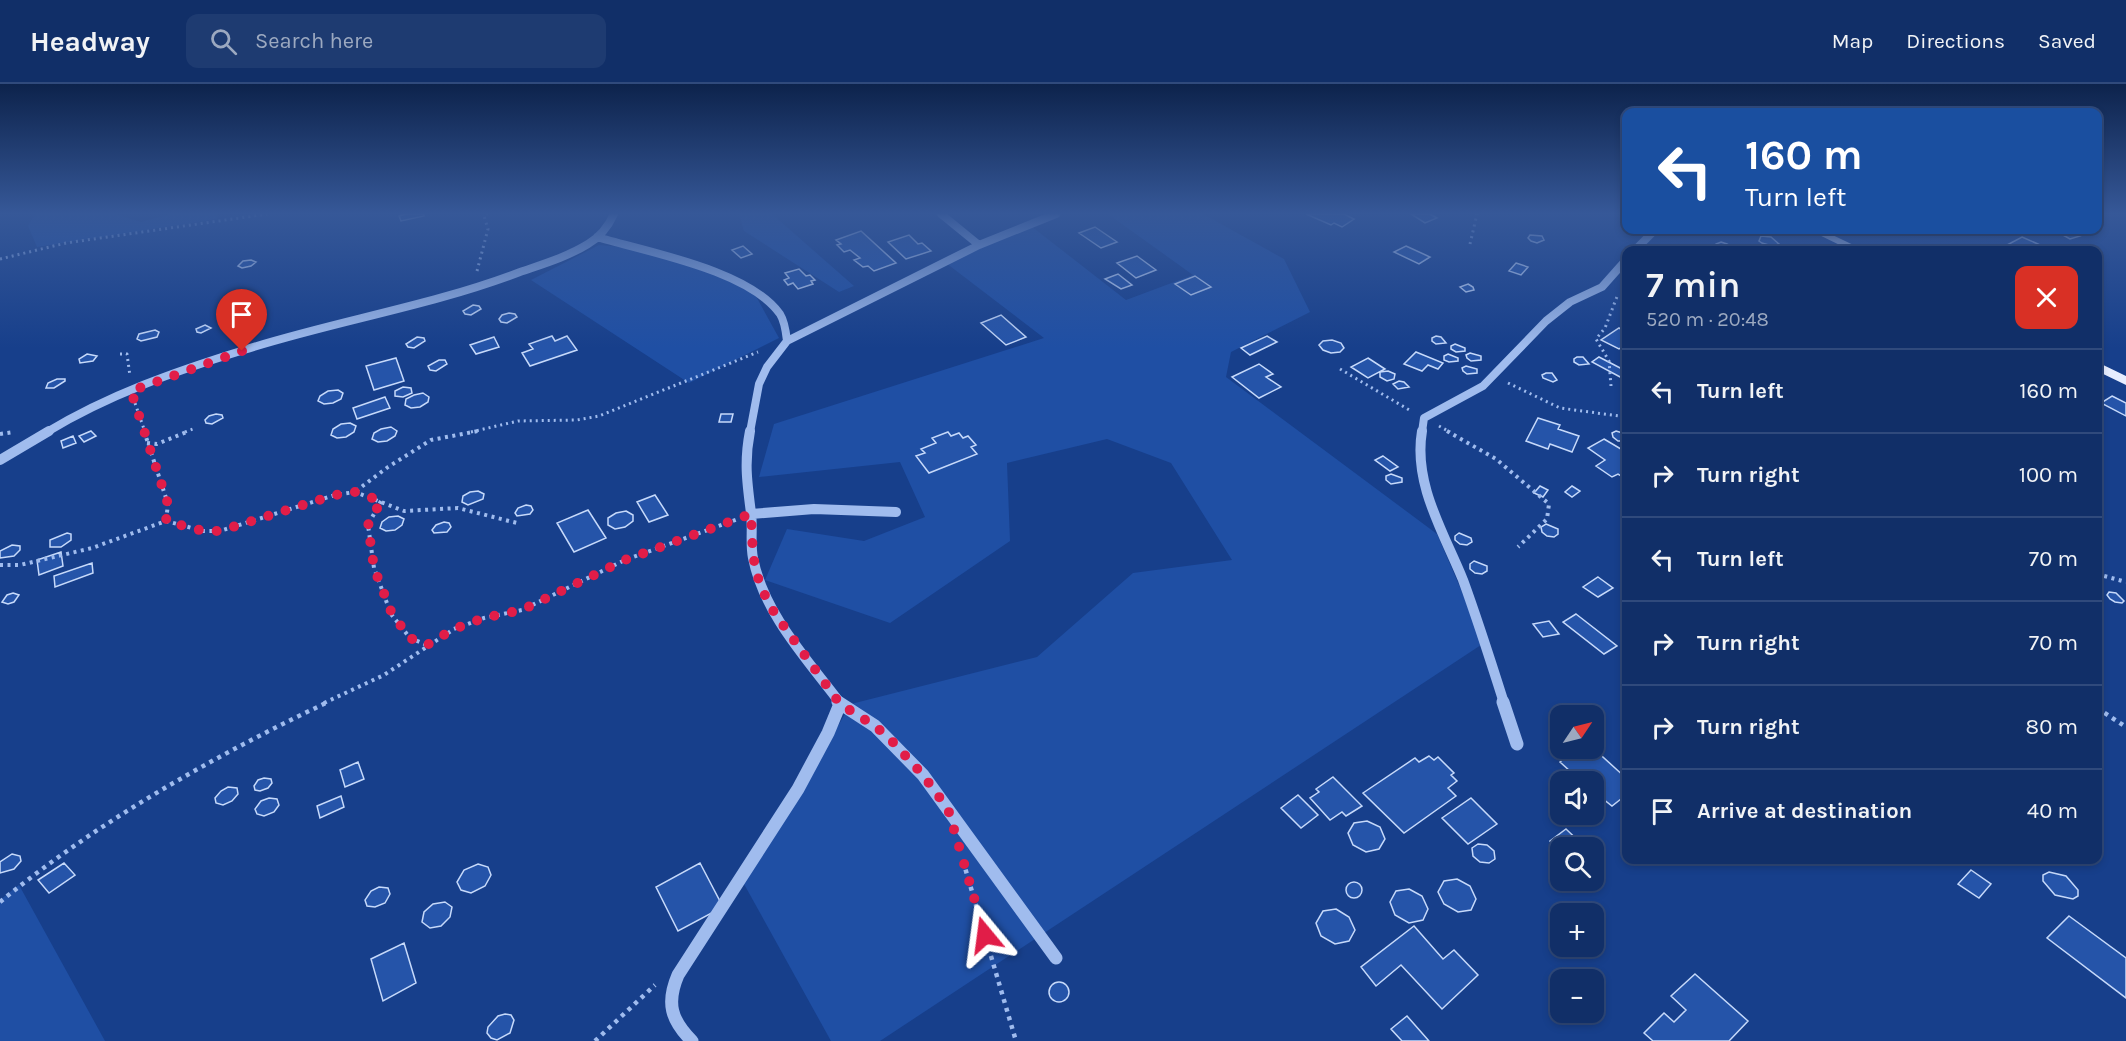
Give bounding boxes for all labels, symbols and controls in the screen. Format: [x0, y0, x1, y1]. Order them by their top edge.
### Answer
search box [186, 14, 606, 68]
text: Headway [30, 25, 150, 58]
icon: search [207, 25, 240, 58]
text: Search here [255, 28, 373, 54]
text: Map [1832, 29, 1873, 53]
text: Directions [1906, 29, 2005, 53]
text: Saved [2038, 29, 2096, 53]
text: 160 m [1745, 130, 1863, 180]
icon: left [1646, 132, 1724, 210]
text: Turn left [1745, 181, 1846, 213]
text: 7 min [1646, 264, 1740, 306]
button: close [2015, 266, 2078, 329]
pin [216, 289, 267, 351]
icon: arrive [225, 298, 258, 331]
text: 520 m · 20:48 [1646, 308, 1769, 331]
icon: left [1646, 375, 1679, 408]
text: Turn left [1697, 378, 1784, 404]
text: 160 m [2019, 378, 2078, 404]
icon: right [1646, 459, 1679, 492]
text: Turn right [1697, 462, 1800, 488]
text: 100 m [2019, 462, 2078, 488]
icon: left [1646, 543, 1679, 576]
text: Turn left [1697, 546, 1784, 572]
text: 70 m [2029, 546, 2078, 572]
icon: right [1646, 627, 1679, 660]
text: Turn right [1697, 630, 1800, 656]
text: 70 m [2029, 630, 2078, 656]
north arrow [1550, 705, 1604, 759]
map controls [1550, 705, 1604, 1023]
icon: right [1646, 711, 1679, 744]
text: Turn right [1697, 714, 1800, 740]
text: 80 m [2026, 714, 2078, 740]
button: sound [1550, 771, 1604, 825]
icon: arrive [1646, 795, 1679, 828]
text: Arrive at destination [1697, 798, 1912, 824]
text: 40 m [2027, 798, 2078, 824]
button: search [1550, 837, 1604, 891]
position arrow [953, 903, 1017, 967]
button: + [1550, 903, 1604, 957]
button: − [1550, 969, 1604, 1023]

